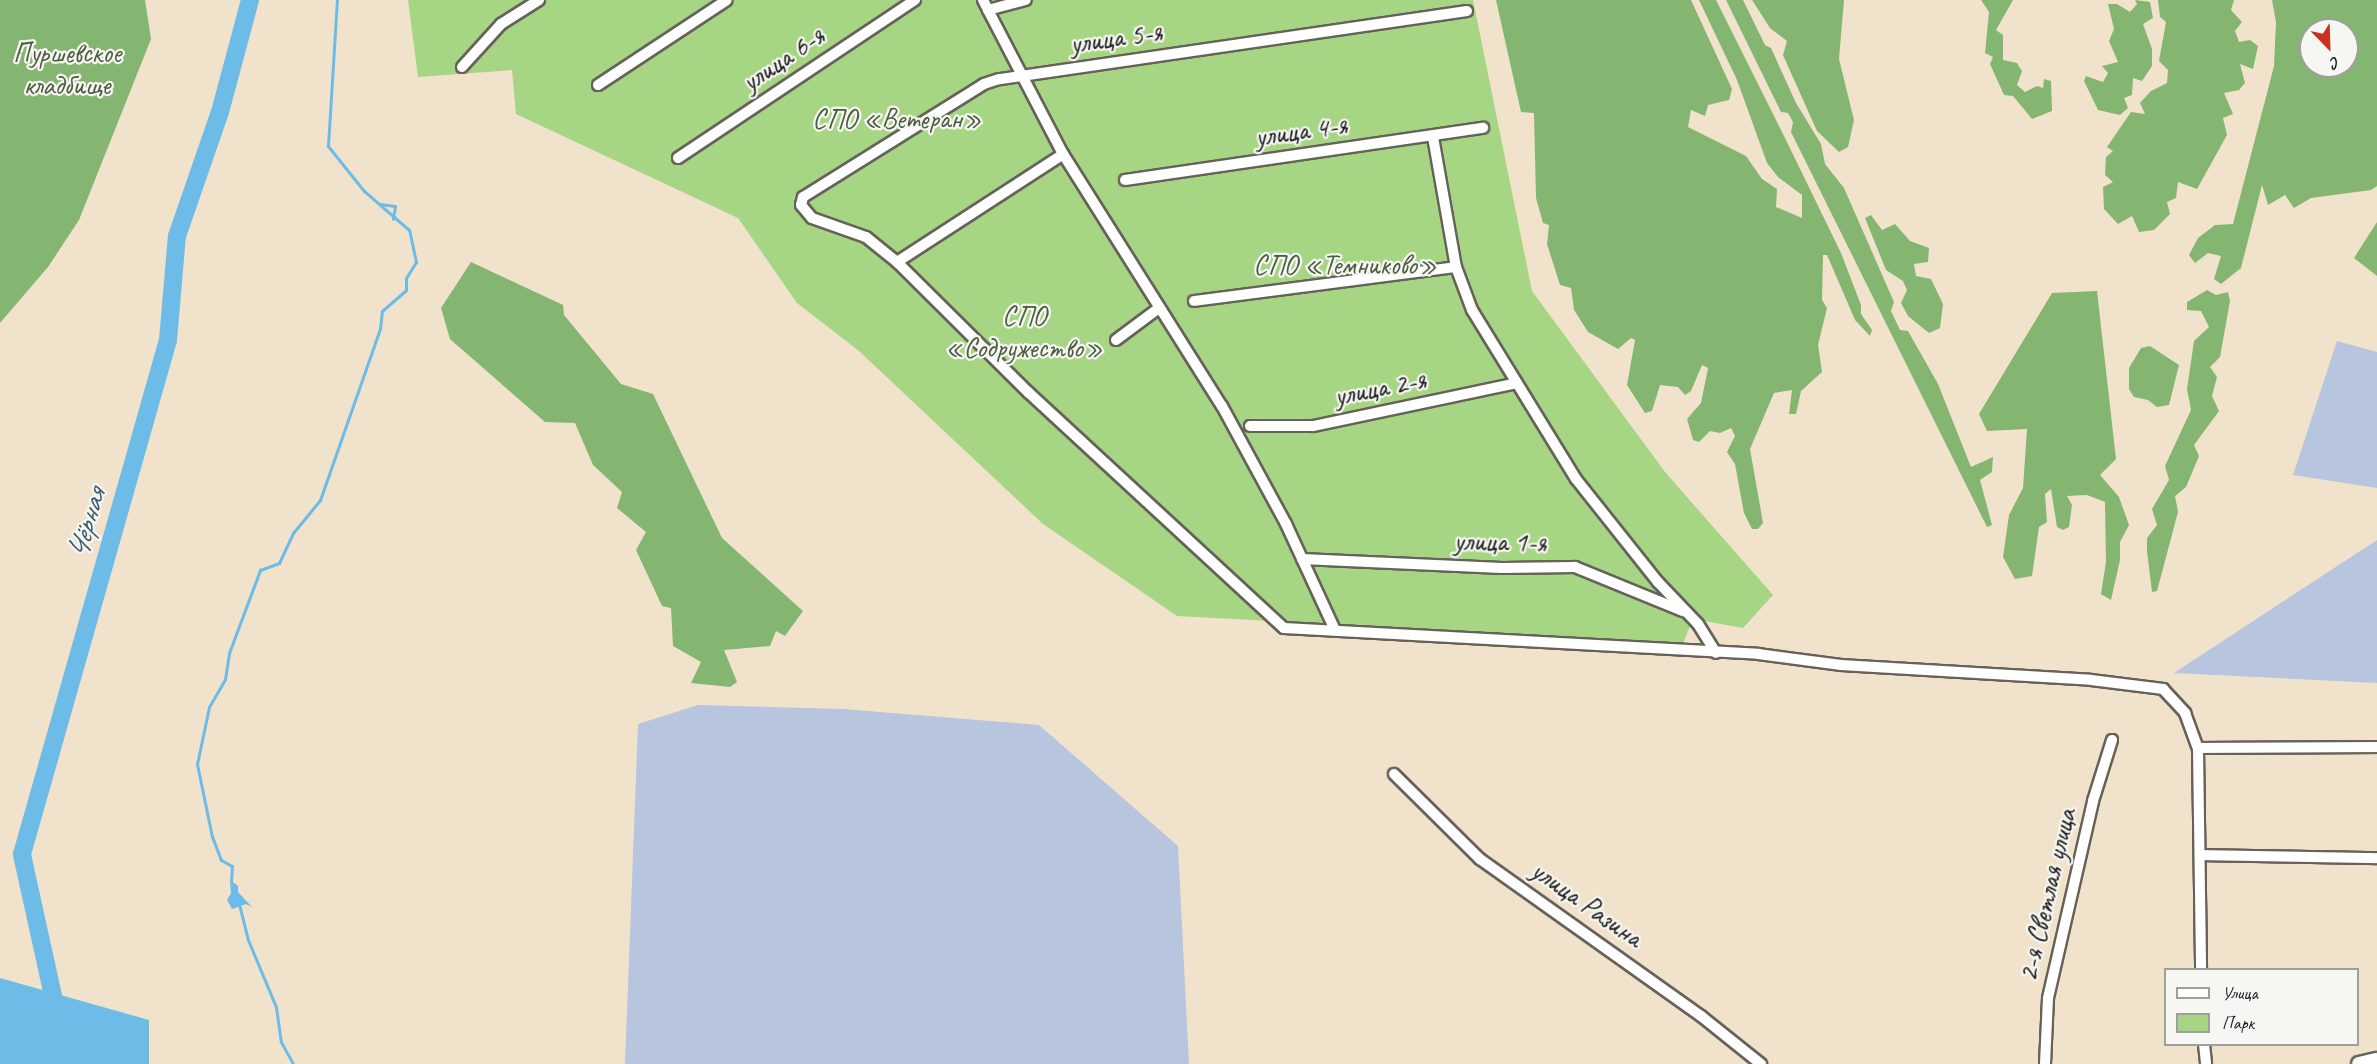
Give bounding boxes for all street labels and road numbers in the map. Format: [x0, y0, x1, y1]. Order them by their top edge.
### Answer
street label: улица 5-я [1068, 15, 1164, 61]
street label: улица 6-я [735, 19, 831, 99]
street label: улица 4-я [1253, 108, 1349, 154]
street label: улица 2-я [1331, 363, 1429, 413]
street label: улица 1-я [1453, 524, 1547, 560]
street label: 2-я Светлая улица [2011, 805, 2083, 985]
street label: улица Разина [1525, 854, 1649, 954]

